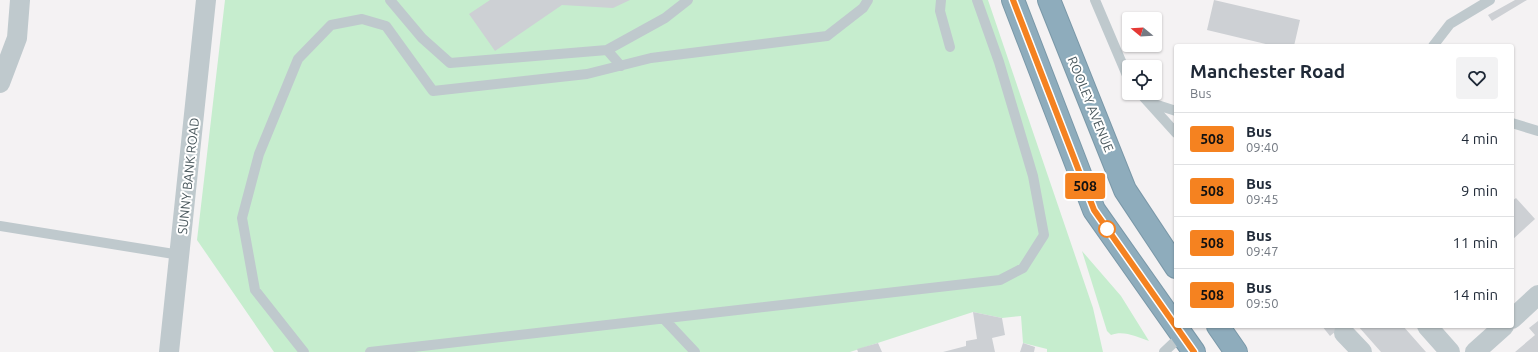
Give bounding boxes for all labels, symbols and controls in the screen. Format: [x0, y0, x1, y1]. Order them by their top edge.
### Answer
north arrow [1122, 12, 1162, 52]
map controls [1122, 12, 1162, 100]
street label: ROOLEY AVENUE [1066, 54, 1116, 154]
button: heart [1456, 57, 1498, 99]
button: locate [1122, 60, 1162, 100]
text: Manchester Road [1190, 60, 1345, 82]
text: Bus [1190, 86, 1211, 100]
street label: SUNNY BANK ROAD [175, 117, 201, 235]
text: Bus [1246, 123, 1272, 140]
text: 4 min [1461, 130, 1498, 147]
text: 508 [1200, 131, 1224, 147]
text: 09:40 [1246, 140, 1279, 154]
line badge: 508 [1062, 173, 1108, 199]
text: Bus [1246, 175, 1272, 192]
text: 508 [1073, 178, 1097, 194]
text: 9 min [1461, 182, 1498, 199]
text: 508 [1200, 183, 1224, 199]
text: 09:45 [1246, 192, 1279, 206]
unlabelled marker [1098, 220, 1116, 238]
text: Bus [1246, 227, 1272, 244]
text: 11 min [1452, 234, 1498, 251]
text: 508 [1200, 235, 1224, 251]
text: 09:47 [1246, 244, 1279, 258]
text: Bus [1246, 279, 1272, 296]
text: 14 min [1452, 286, 1498, 303]
text: 508 [1200, 287, 1224, 303]
text: 09:50 [1246, 296, 1279, 310]

